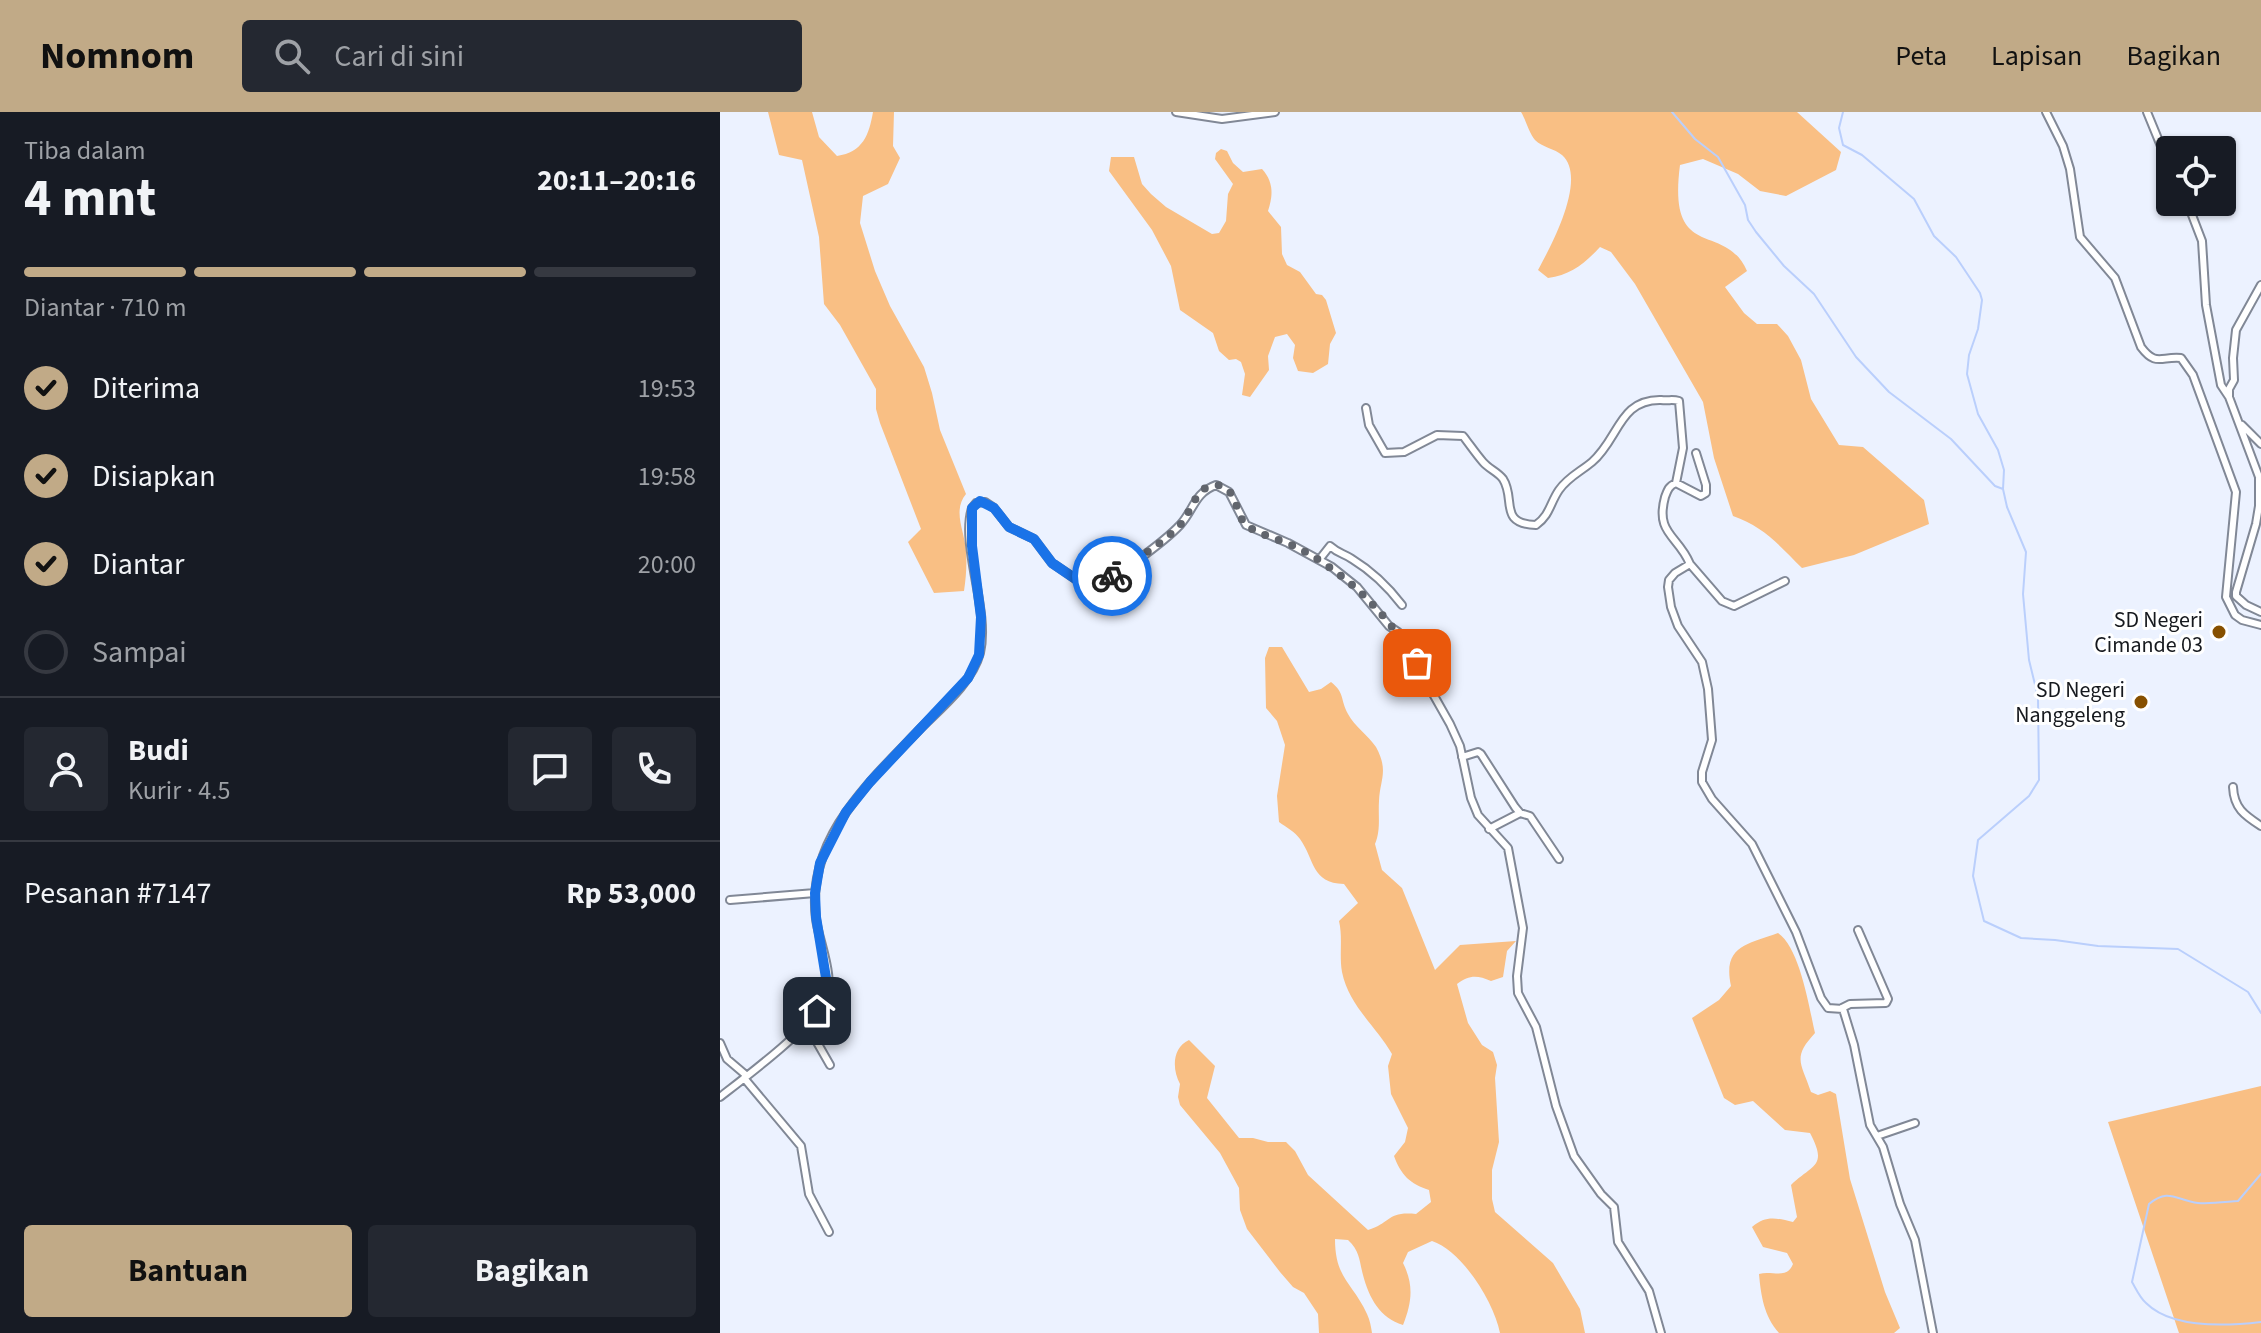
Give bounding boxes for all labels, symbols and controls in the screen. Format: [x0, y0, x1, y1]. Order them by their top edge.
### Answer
search box [242, 20, 802, 92]
text: Nomnom [40, 29, 194, 83]
icon: search [270, 34, 314, 78]
text: Cari di sini [334, 35, 464, 78]
text: Peta [1895, 36, 1947, 76]
text: Lapisan [1991, 36, 2082, 76]
text: Bagikan [2126, 36, 2221, 76]
text: Tiba dalam [24, 132, 145, 169]
map controls [2156, 136, 2236, 216]
button: locate [2156, 136, 2236, 216]
text: 20:11–20:16 [537, 159, 696, 202]
text: 4 mnt [24, 162, 156, 236]
text: Diantar · 710 m [24, 289, 186, 326]
icon: check [24, 366, 68, 410]
text: Diterima [92, 367, 200, 410]
text: 19:53 [638, 370, 696, 407]
icon: check [24, 454, 68, 498]
text: Disiapkan [92, 455, 216, 498]
text: 19:58 [638, 458, 696, 495]
courier [1072, 536, 1152, 616]
icon: check [24, 542, 68, 586]
text: Diantar [92, 543, 184, 586]
text: 20:00 [638, 546, 696, 583]
icon: bike [1090, 554, 1134, 598]
place label: SD Negeri Cimande 03 [2094, 604, 2203, 661]
marker: SD Negeri Cimande 03 [2210, 623, 2228, 641]
pin [1383, 629, 1451, 697]
text: Sampai [92, 631, 187, 674]
icon: bag [1395, 641, 1439, 685]
place label: SD Negeri Nanggeleng [2015, 674, 2125, 731]
marker: SD Negeri Nanggeleng [2132, 693, 2150, 711]
button: person [24, 727, 108, 811]
button: chat [508, 727, 592, 811]
button: phone [612, 727, 696, 811]
text: Budi [128, 729, 189, 772]
text: Kurir · 4.5 [128, 772, 230, 809]
text: Pesanan #7147 [24, 872, 211, 915]
text: Rp 53,000 [566, 872, 696, 915]
pin [783, 977, 851, 1045]
icon: home [795, 989, 839, 1033]
button: Bantuan [24, 1225, 352, 1317]
button: Bagikan [368, 1225, 696, 1317]

